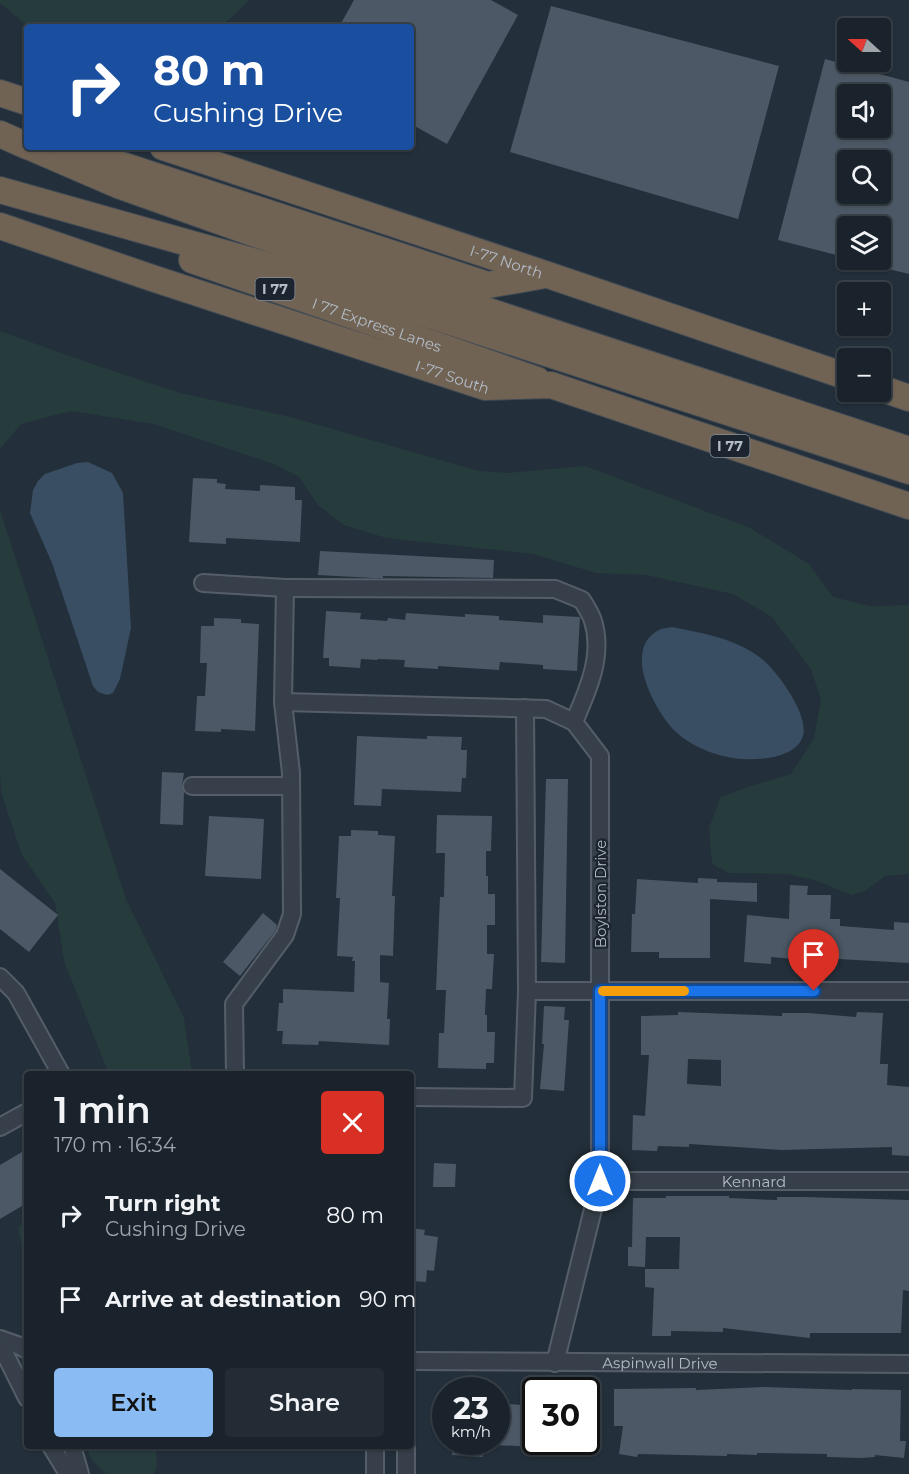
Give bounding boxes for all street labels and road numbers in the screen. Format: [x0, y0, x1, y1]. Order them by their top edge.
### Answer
street label: I-77 North [468, 240, 545, 282]
road number: I 77 [256, 278, 294, 300]
street label: I 77 Express Lanes [310, 293, 444, 356]
street label: I-77 South [413, 355, 492, 397]
road number: I 77 [710, 435, 750, 457]
street label: Boylston Drive [591, 840, 610, 948]
street label: Kennard [722, 1172, 786, 1191]
street label: Aspinwall Drive [602, 1353, 718, 1372]

